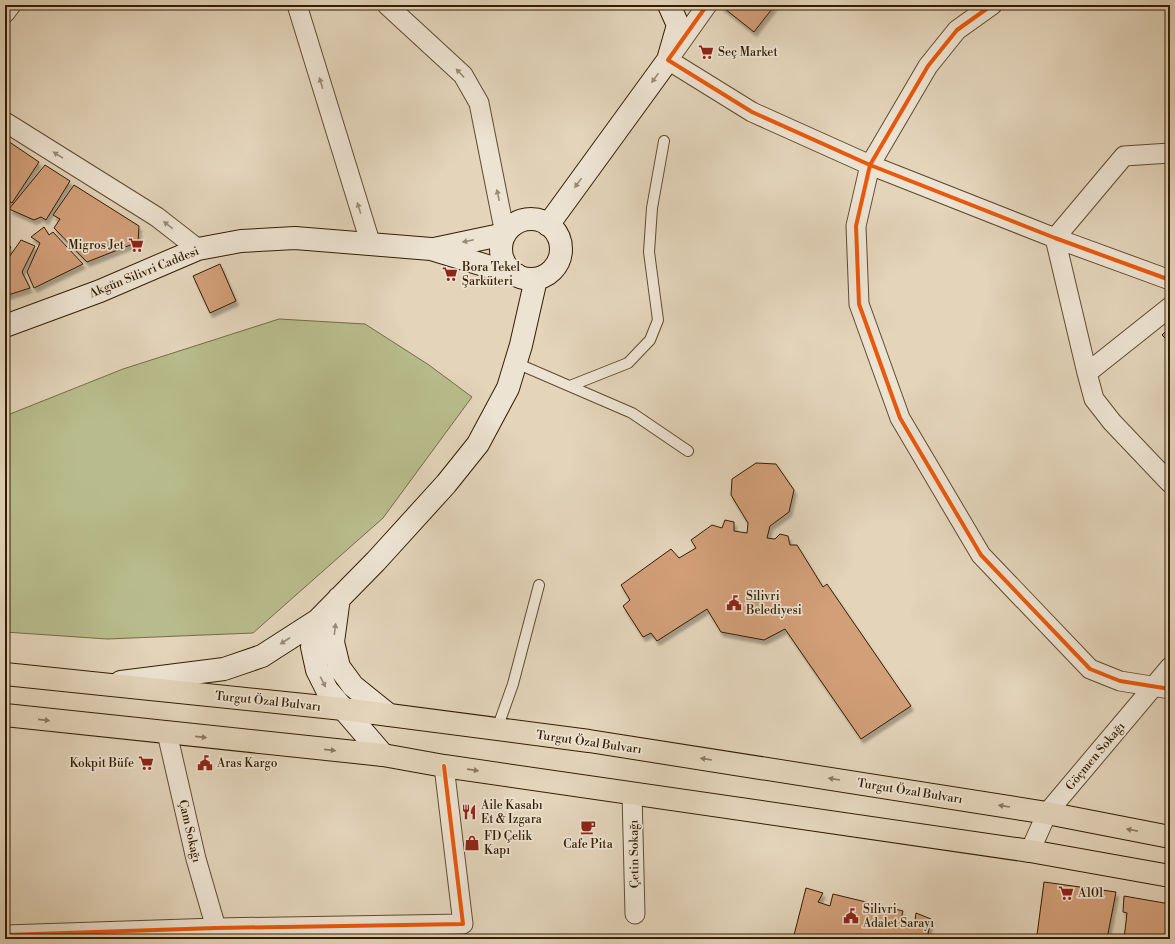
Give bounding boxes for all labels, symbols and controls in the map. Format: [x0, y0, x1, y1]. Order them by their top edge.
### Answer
supermarket icon: Seç Market [697, 43, 715, 61]
place label: Seç Market [718, 45, 778, 60]
one-way arrow [455, 68, 464, 78]
one-way arrow [651, 73, 659, 83]
one-way arrow [318, 77, 324, 89]
one-way arrow [53, 151, 63, 159]
one-way arrow [574, 178, 583, 189]
one-way arrow [495, 189, 501, 201]
one-way arrow [356, 201, 362, 213]
one-way arrow [162, 221, 173, 230]
supermarket icon: Migros Jet [127, 236, 145, 254]
place label: Migros Jet [68, 238, 125, 253]
one-way arrow [462, 239, 474, 245]
street label: Akgün Silivri Caddesi [86, 244, 201, 302]
place label: Bora Tekel Şarküteri [461, 260, 521, 289]
supermarket icon: Bora Tekel Şarküteri [441, 265, 459, 283]
place label: Silivri Belediyesi [745, 589, 802, 618]
public building icon: Silivri Belediyesi [725, 594, 743, 612]
one-way arrow [332, 623, 338, 635]
one-way arrow [280, 637, 290, 645]
one-way arrow [320, 676, 326, 688]
street label: Turgut Özal Bulvarı [214, 686, 322, 715]
one-way arrow [38, 716, 50, 723]
street label: Göçmen Sokağı [1063, 719, 1128, 793]
street label: Turgut Özal Bulvarı [535, 726, 643, 757]
one-way arrow [195, 733, 207, 740]
one-way arrow [324, 747, 336, 753]
supermarket icon: Kokpit Büfe [137, 754, 155, 772]
public building icon: Aras Kargo [196, 754, 214, 772]
place label: Kokpit Büfe [69, 756, 134, 771]
place label: Aras Kargo [216, 756, 278, 771]
one-way arrow [699, 756, 712, 762]
one-way arrow [467, 767, 479, 773]
street label: Turgut Özal Bulvarı [856, 774, 964, 807]
one-way arrow [828, 776, 840, 782]
street label: Çam Sokağı [175, 798, 204, 864]
place label: Aile Kasabı Et & Izgara [480, 798, 543, 827]
restaurant icon: Aile Kasabı Et & Izgara [460, 803, 478, 821]
one-way arrow [998, 803, 1010, 809]
cafe icon: Cafe Pita [579, 818, 597, 836]
street label: Çetin Sokağı [626, 819, 643, 888]
one-way arrow [1126, 826, 1138, 832]
place label: FD Çelik Kapı [484, 829, 533, 858]
shop icon: FD Çelik Kapı [463, 834, 481, 852]
place label: Cafe Pita [563, 837, 614, 852]
supermarket icon: A101 [1057, 884, 1075, 902]
place label: A101 [1077, 886, 1105, 901]
place label: Silivri Adalet Sarayı [862, 902, 934, 931]
public building icon: Silivri Adalet Sarayı [842, 907, 860, 925]

